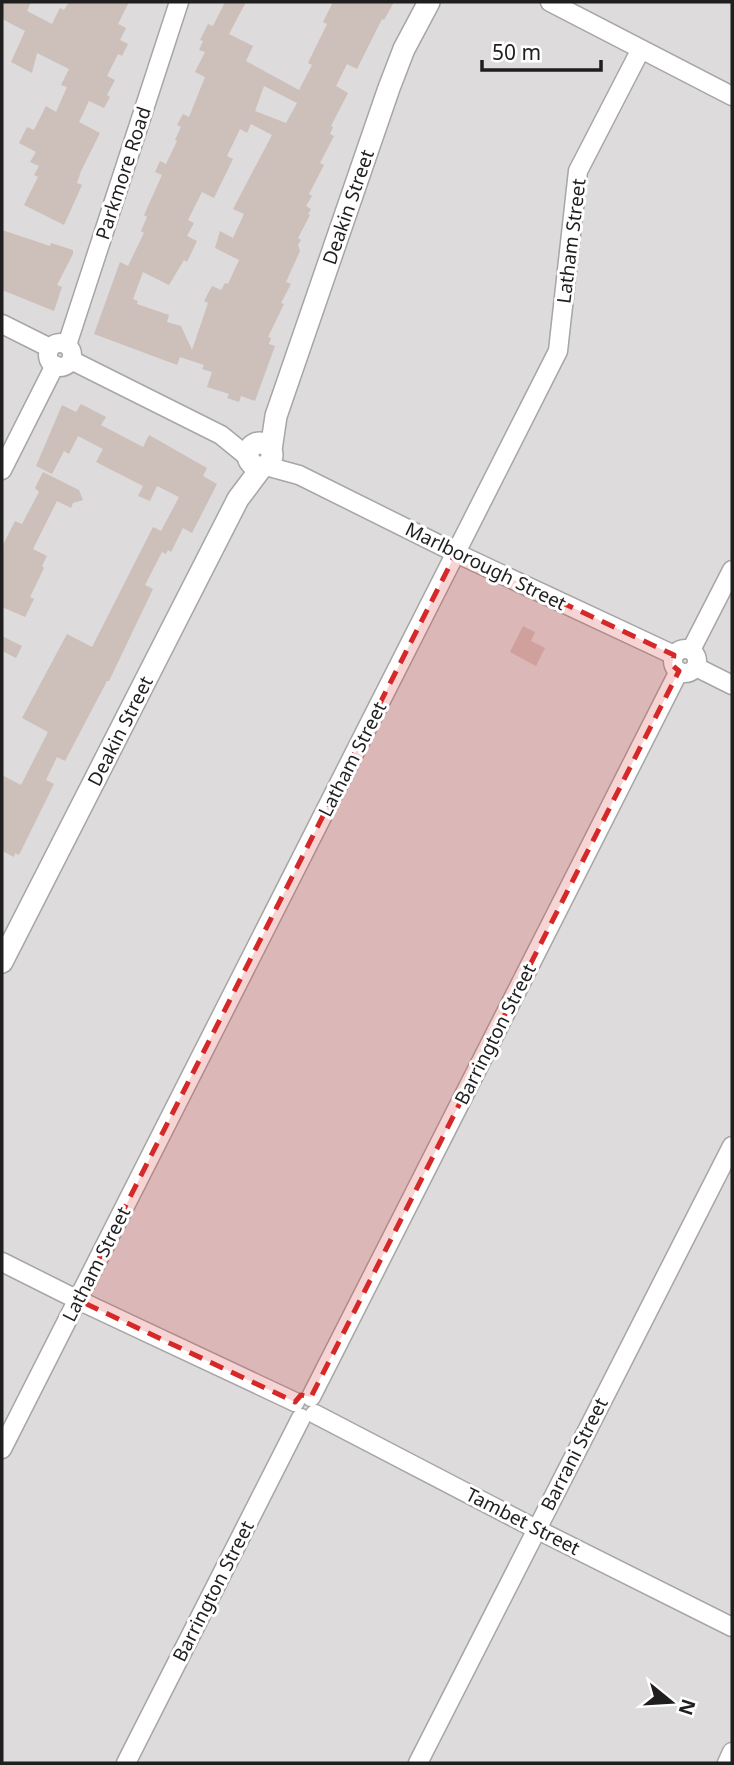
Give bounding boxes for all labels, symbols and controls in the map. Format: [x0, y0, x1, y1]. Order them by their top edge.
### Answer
scale bar [482, 28, 601, 72]
text: 50 m [492, 38, 541, 66]
street label: Parkmore Road [89, 103, 157, 243]
street label: Deakin Street [316, 146, 380, 268]
street label: Latham Street [550, 177, 592, 305]
street label: Marlborough Street [401, 516, 571, 616]
street label: Deakin Street [81, 672, 159, 790]
street label: Latham Street [312, 697, 392, 821]
street label: Barrington Street [448, 959, 542, 1109]
street label: Latham Street [56, 1202, 136, 1326]
street label: Barrani Street [534, 1393, 614, 1515]
street label: Tambet Street [462, 1481, 585, 1561]
street label: Barrington Street [166, 1516, 260, 1666]
north arrow [636, 1667, 706, 1737]
text: N [672, 1696, 702, 1719]

